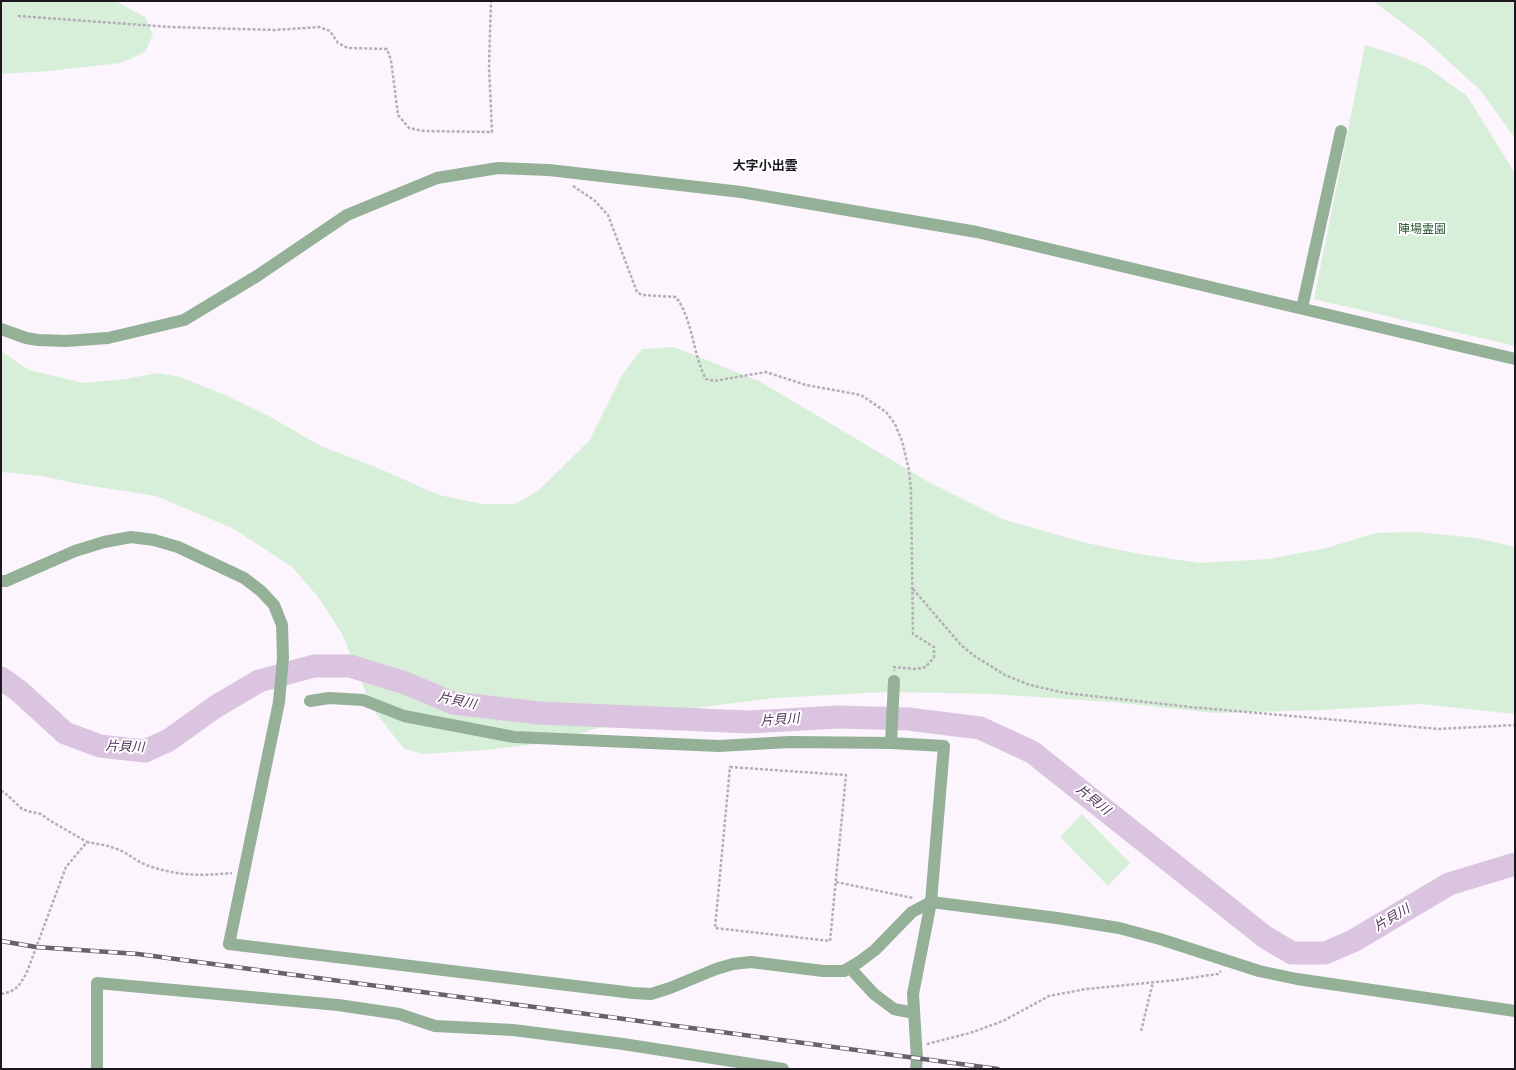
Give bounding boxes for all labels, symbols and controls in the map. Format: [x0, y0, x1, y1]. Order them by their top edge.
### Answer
district label: 大字小出雲 [733, 158, 797, 174]
park label: 陣場霊園 [1398, 222, 1446, 236]
water label: 片貝川 [436, 689, 478, 713]
water label: 片貝川 [760, 711, 800, 729]
water label: 片貝川 [105, 739, 145, 755]
water label: 片貝川 [1073, 782, 1113, 818]
water label: 片貝川 [1371, 901, 1413, 935]

